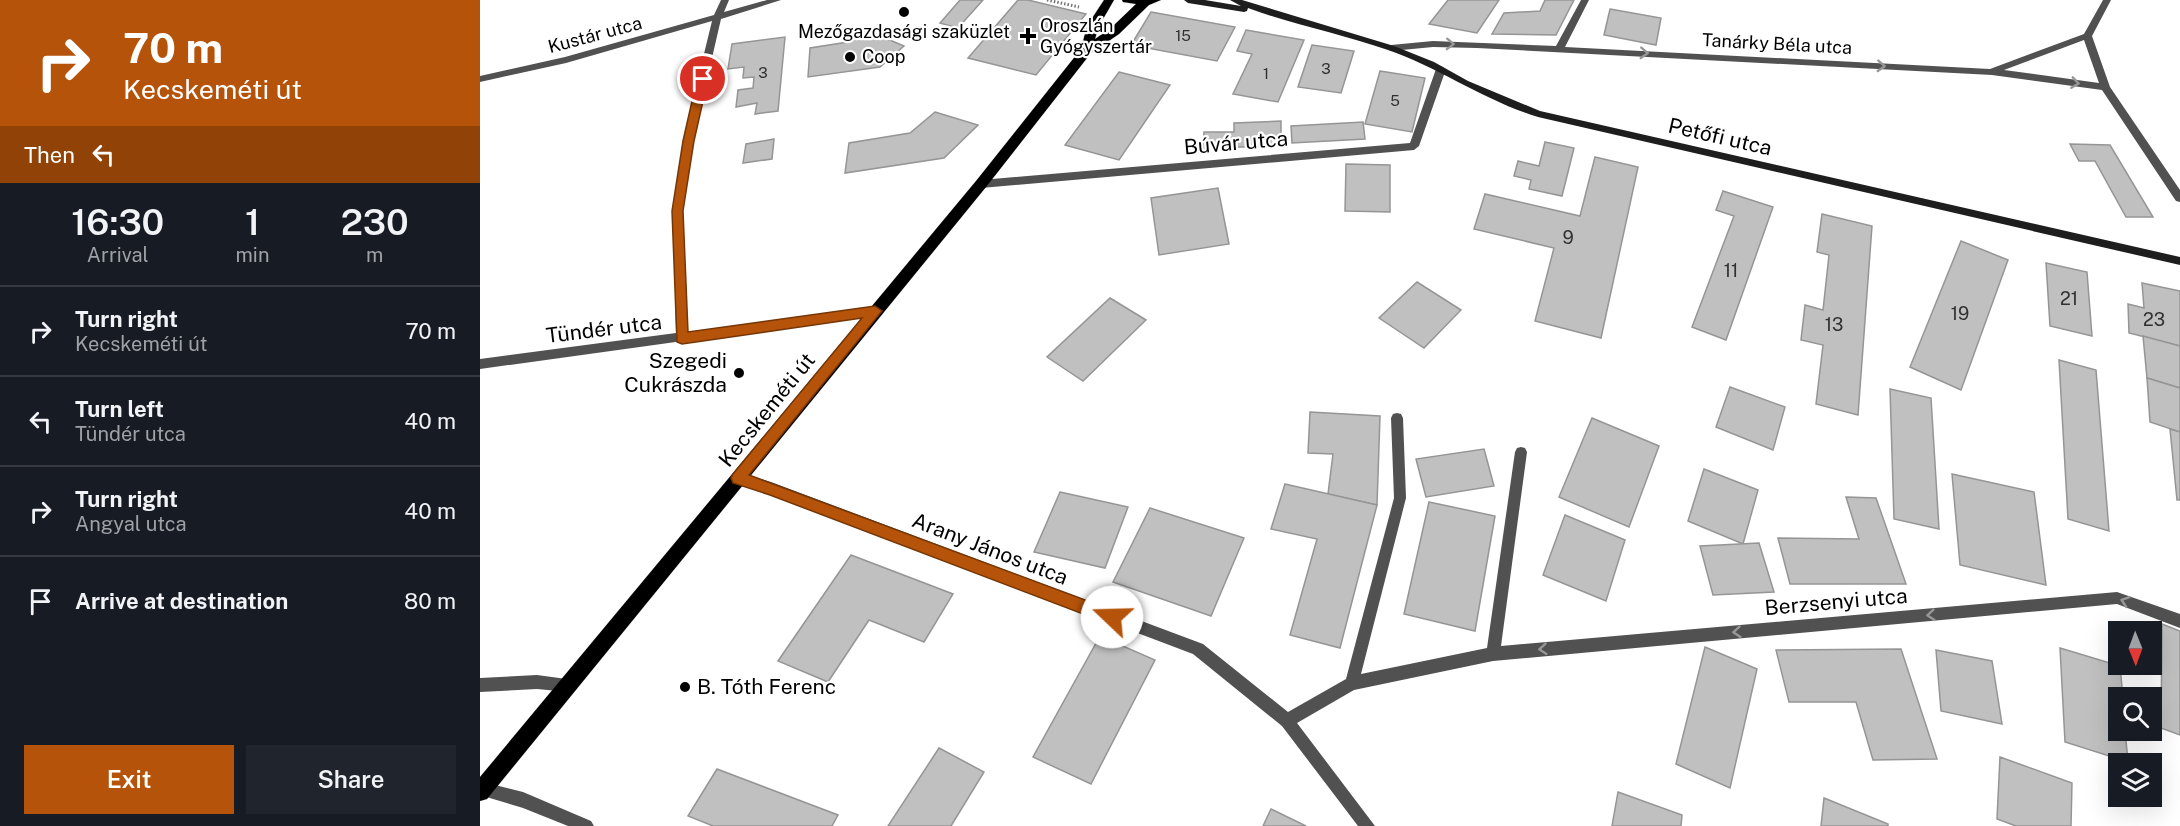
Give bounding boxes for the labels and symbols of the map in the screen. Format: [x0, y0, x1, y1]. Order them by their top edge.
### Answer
marker: Mezőgazdasági szaküzlet [897, 5, 911, 19]
street label: Kustár utca [546, 12, 644, 57]
place label: Oroszlán Gyógyszertár [1040, 15, 1152, 57]
place label: Mezőgazdasági szaküzlet [798, 21, 1010, 42]
house number: 15 [1175, 27, 1191, 44]
marker: Oroszlán Gyógyszertár [1021, 29, 1035, 43]
street label: Tanárky Béla utca [1702, 29, 1853, 58]
one-way arrow [1445, 38, 1454, 51]
place label: Coop [862, 46, 905, 67]
one-way arrow [1640, 47, 1649, 60]
marker: Coop [843, 50, 857, 64]
pin [677, 53, 728, 104]
one-way arrow [1877, 59, 1886, 72]
house number: 3 [1321, 60, 1331, 77]
house number: 3 [758, 64, 768, 81]
house number: 1 [1263, 65, 1269, 82]
one-way arrow [2070, 77, 2080, 89]
house number: 5 [1390, 92, 1400, 109]
street label: Petőfi utca [1666, 112, 1774, 161]
street label: Búvár utca [1183, 125, 1289, 160]
house number: 9 [1562, 227, 1574, 248]
house number: 11 [1724, 260, 1738, 281]
house number: 21 [2060, 288, 2078, 309]
house number: 19 [1951, 303, 1969, 324]
street label: Tündér utca [545, 309, 663, 348]
house number: 23 [2143, 309, 2165, 330]
house number: 13 [1825, 314, 1843, 335]
place label: Szegedi Cukrászda [624, 348, 727, 397]
street label: Kecskeméti út [713, 348, 820, 472]
marker: Szegedi Cukrászda [732, 366, 746, 380]
street label: Arany János utca [909, 507, 1072, 590]
street label: Berzsenyi utca [1763, 583, 1908, 620]
position arrow [1080, 585, 1144, 649]
one-way arrow [2120, 596, 2131, 609]
one-way arrow [1927, 608, 1936, 621]
north arrow [2108, 621, 2162, 675]
one-way arrow [1733, 625, 1742, 638]
one-way arrow [1538, 642, 1548, 655]
place label: B. Tóth Ferenc [697, 674, 836, 699]
marker: B. Tóth Ferenc [678, 680, 692, 694]

